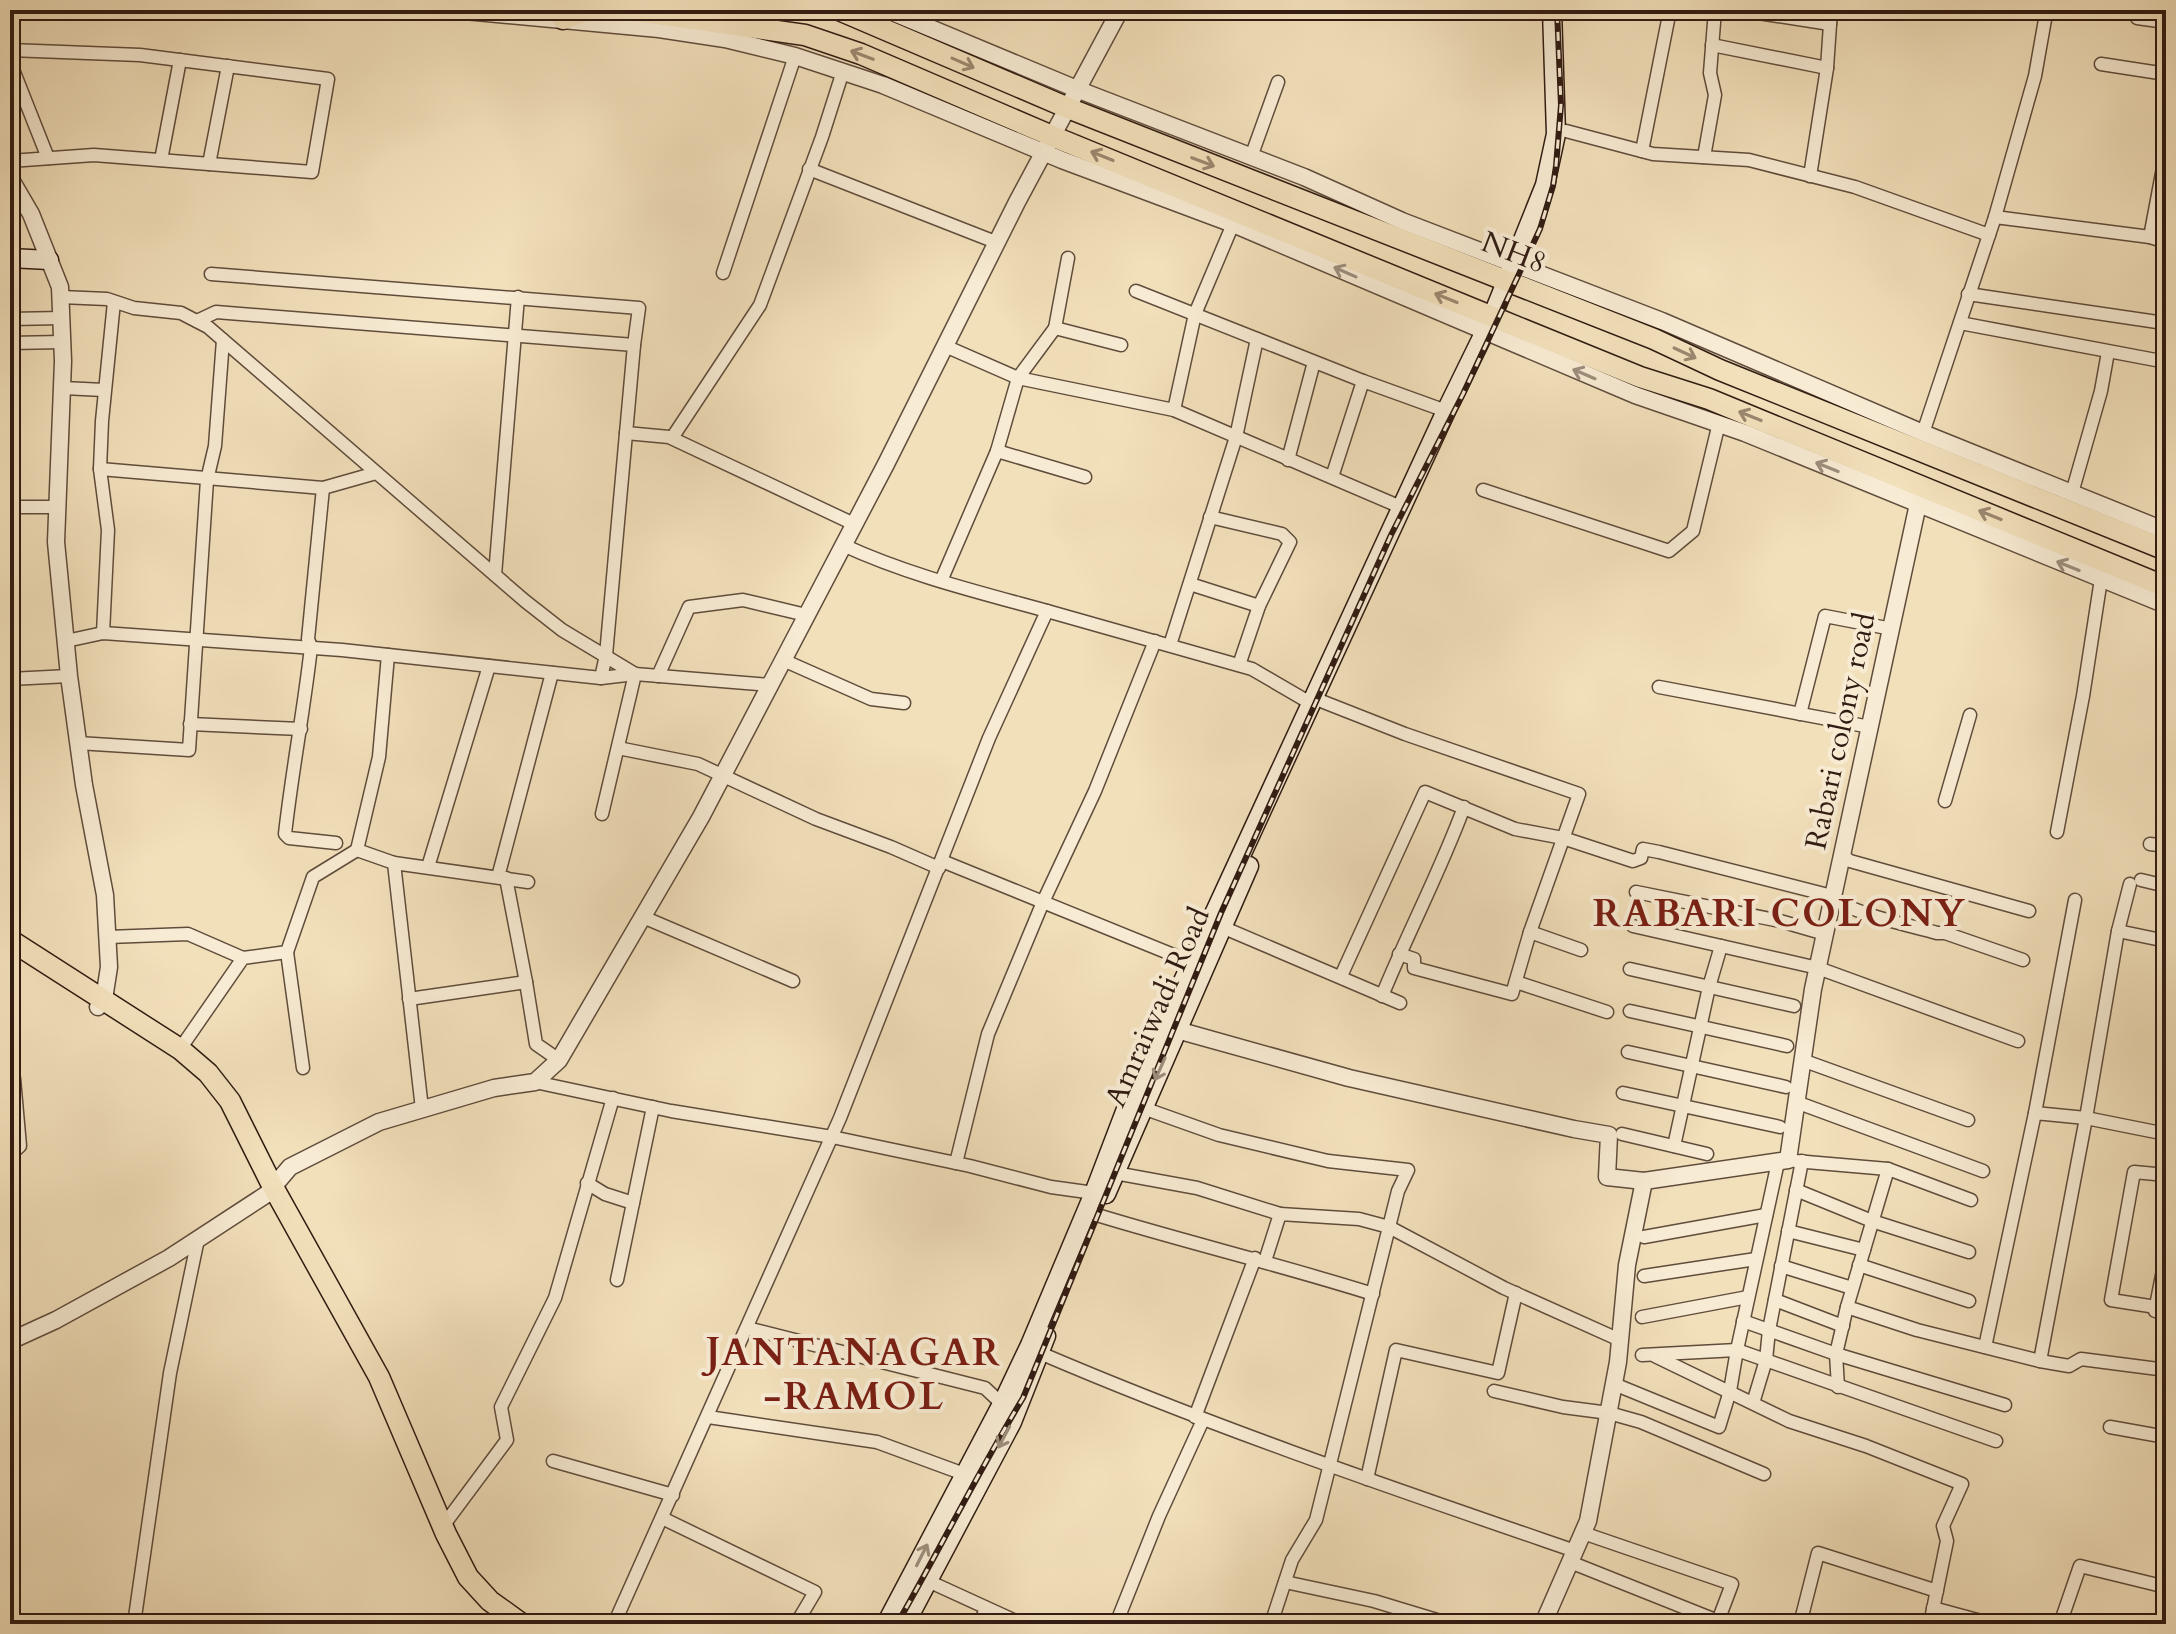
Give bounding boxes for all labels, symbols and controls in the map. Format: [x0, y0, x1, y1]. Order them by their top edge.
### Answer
one-way arrow [850, 46, 875, 61]
one-way arrow [950, 56, 974, 71]
one-way arrow [1090, 148, 1115, 162]
one-way arrow [1190, 155, 1215, 170]
street label: NH8 [1476, 221, 1552, 283]
one-way arrow [1333, 264, 1358, 279]
one-way arrow [1434, 290, 1458, 304]
one-way arrow [1673, 346, 1697, 361]
one-way arrow [1572, 366, 1597, 380]
one-way arrow [1738, 408, 1763, 422]
one-way arrow [1815, 459, 1840, 473]
one-way arrow [1978, 506, 2003, 521]
one-way arrow [2056, 557, 2081, 572]
street label: Rabari colony road [1795, 609, 1886, 853]
district label: RABARI COLONY [1593, 888, 1967, 940]
street label: Amraiwadi Road [1095, 901, 1220, 1114]
one-way arrow [1152, 1056, 1167, 1081]
district label: JANTANAGAR -RAMOL [701, 1327, 1002, 1423]
one-way arrow [995, 1425, 1011, 1448]
one-way arrow [914, 1543, 930, 1567]

